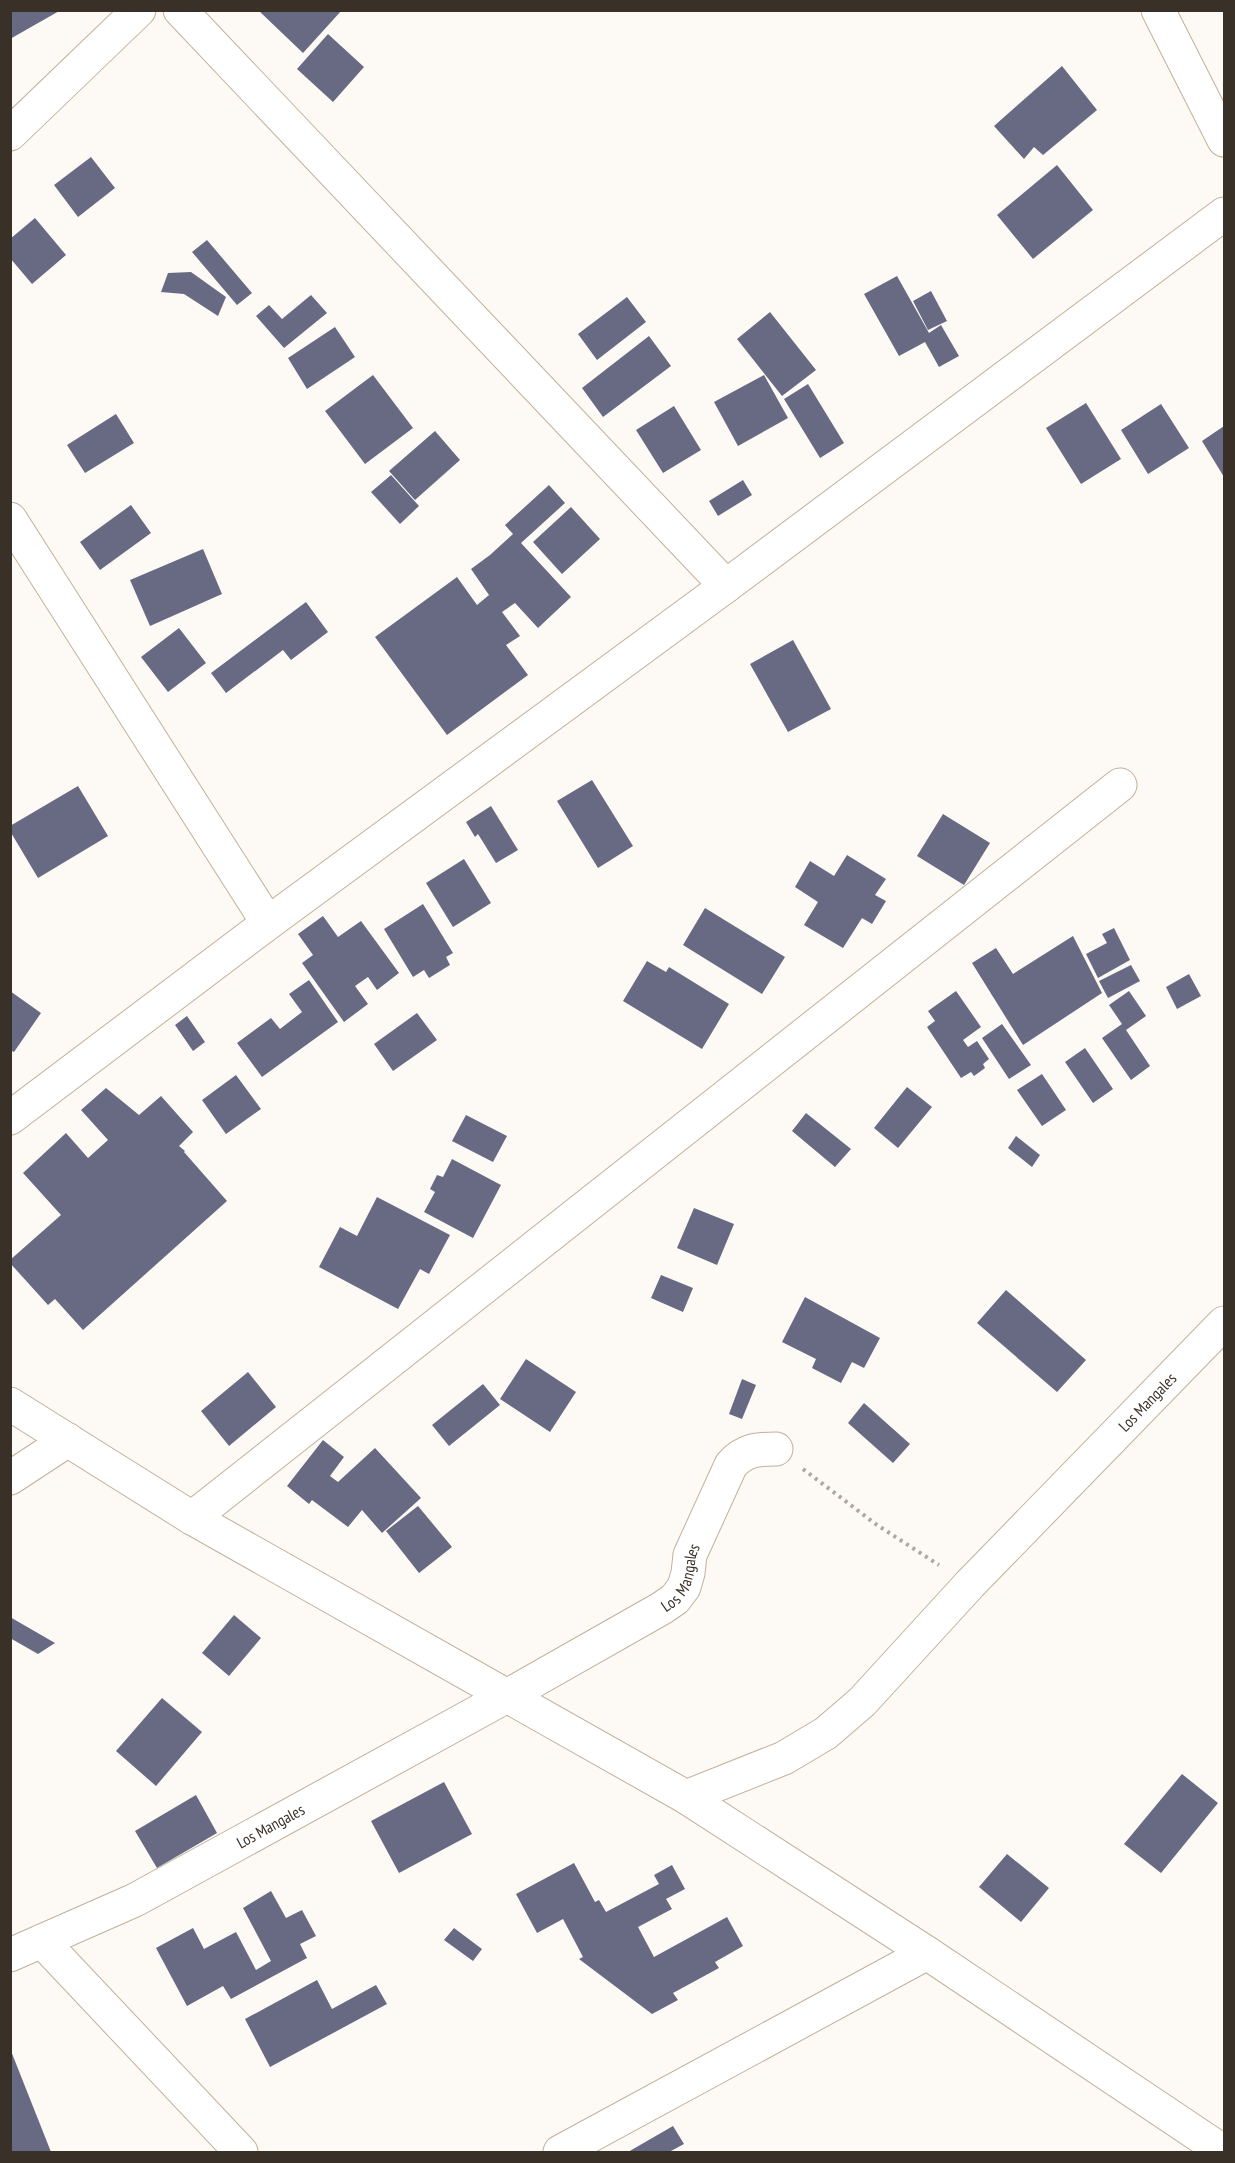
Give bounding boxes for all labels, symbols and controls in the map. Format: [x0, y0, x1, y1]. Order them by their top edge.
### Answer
street label: Los Mangales [1114, 1368, 1180, 1435]
street label: Los Mangales [657, 1540, 704, 1616]
street label: Los Mangales [233, 1799, 308, 1852]

